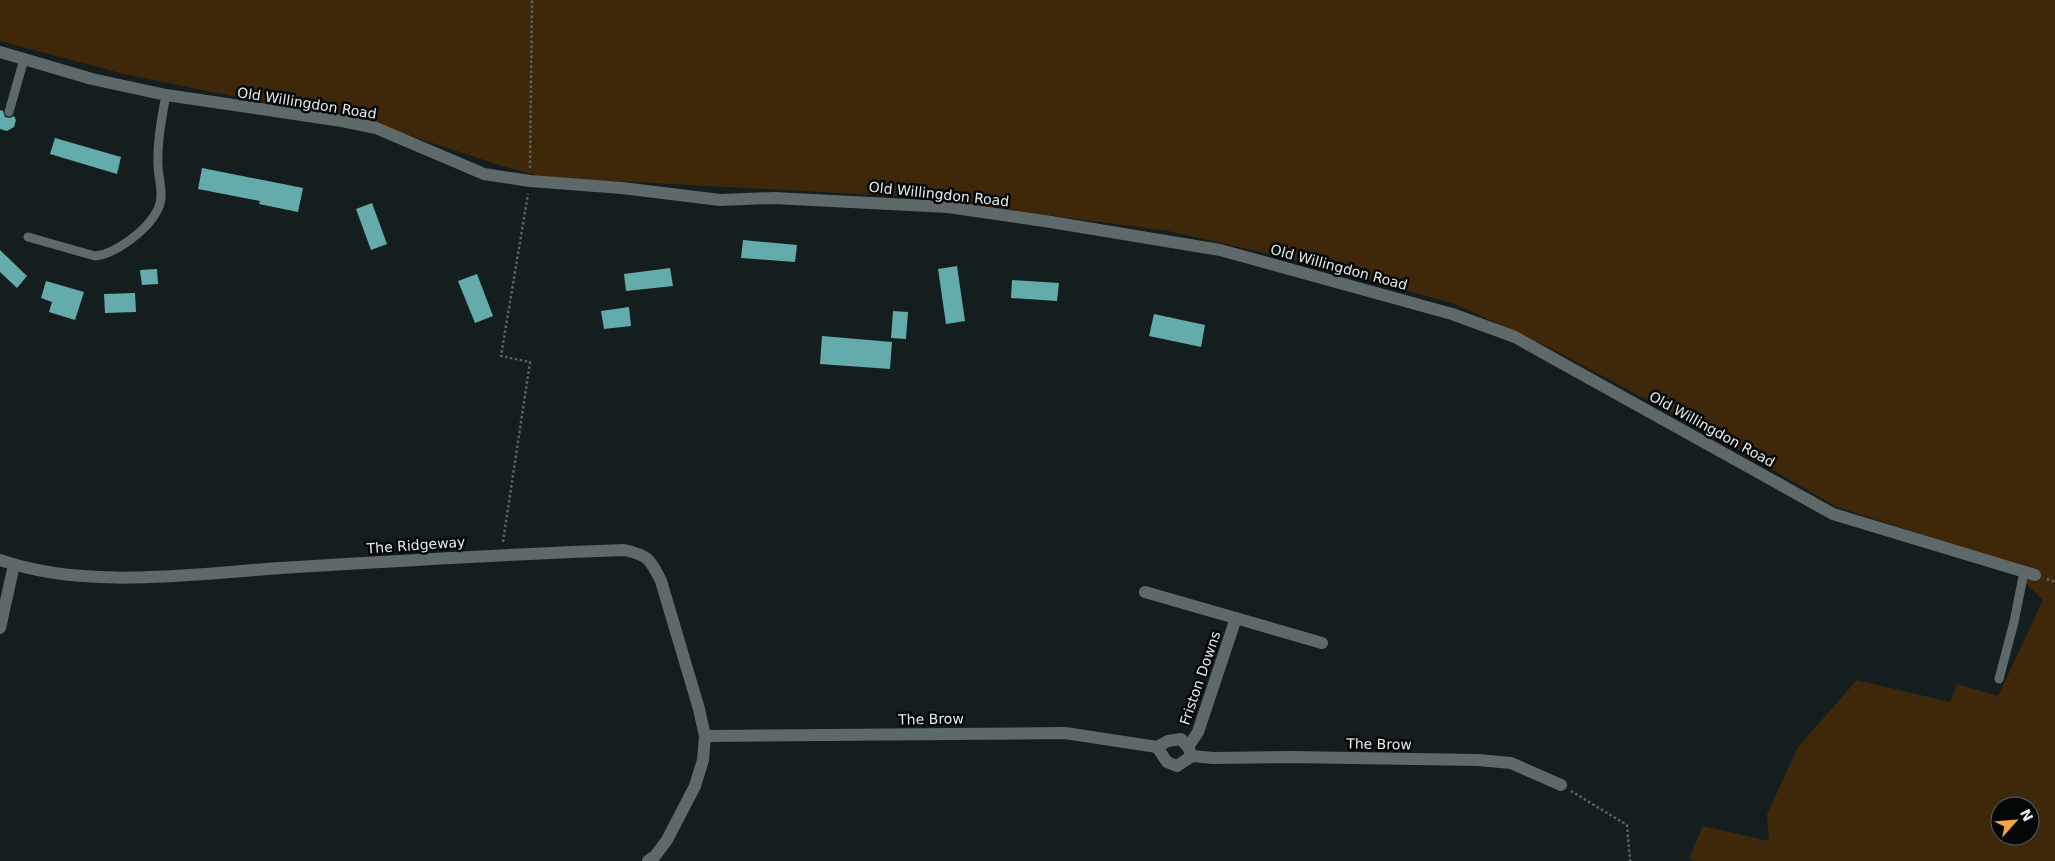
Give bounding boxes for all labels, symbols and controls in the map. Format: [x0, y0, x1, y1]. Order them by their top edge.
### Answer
street label: Old Willingdon Road [236, 84, 378, 122]
street label: Old Willingdon Road [868, 179, 1010, 209]
street label: Old Willingdon Road [1269, 241, 1409, 293]
street label: Old Willingdon Road [1646, 388, 1778, 470]
street label: The Ridgeway [365, 534, 466, 556]
street label: Friston Downs [1176, 629, 1224, 727]
street label: The Brow [897, 710, 964, 728]
street label: The Brow [1345, 735, 1412, 753]
north arrow [1990, 796, 2040, 846]
text: N [2017, 806, 2036, 824]

